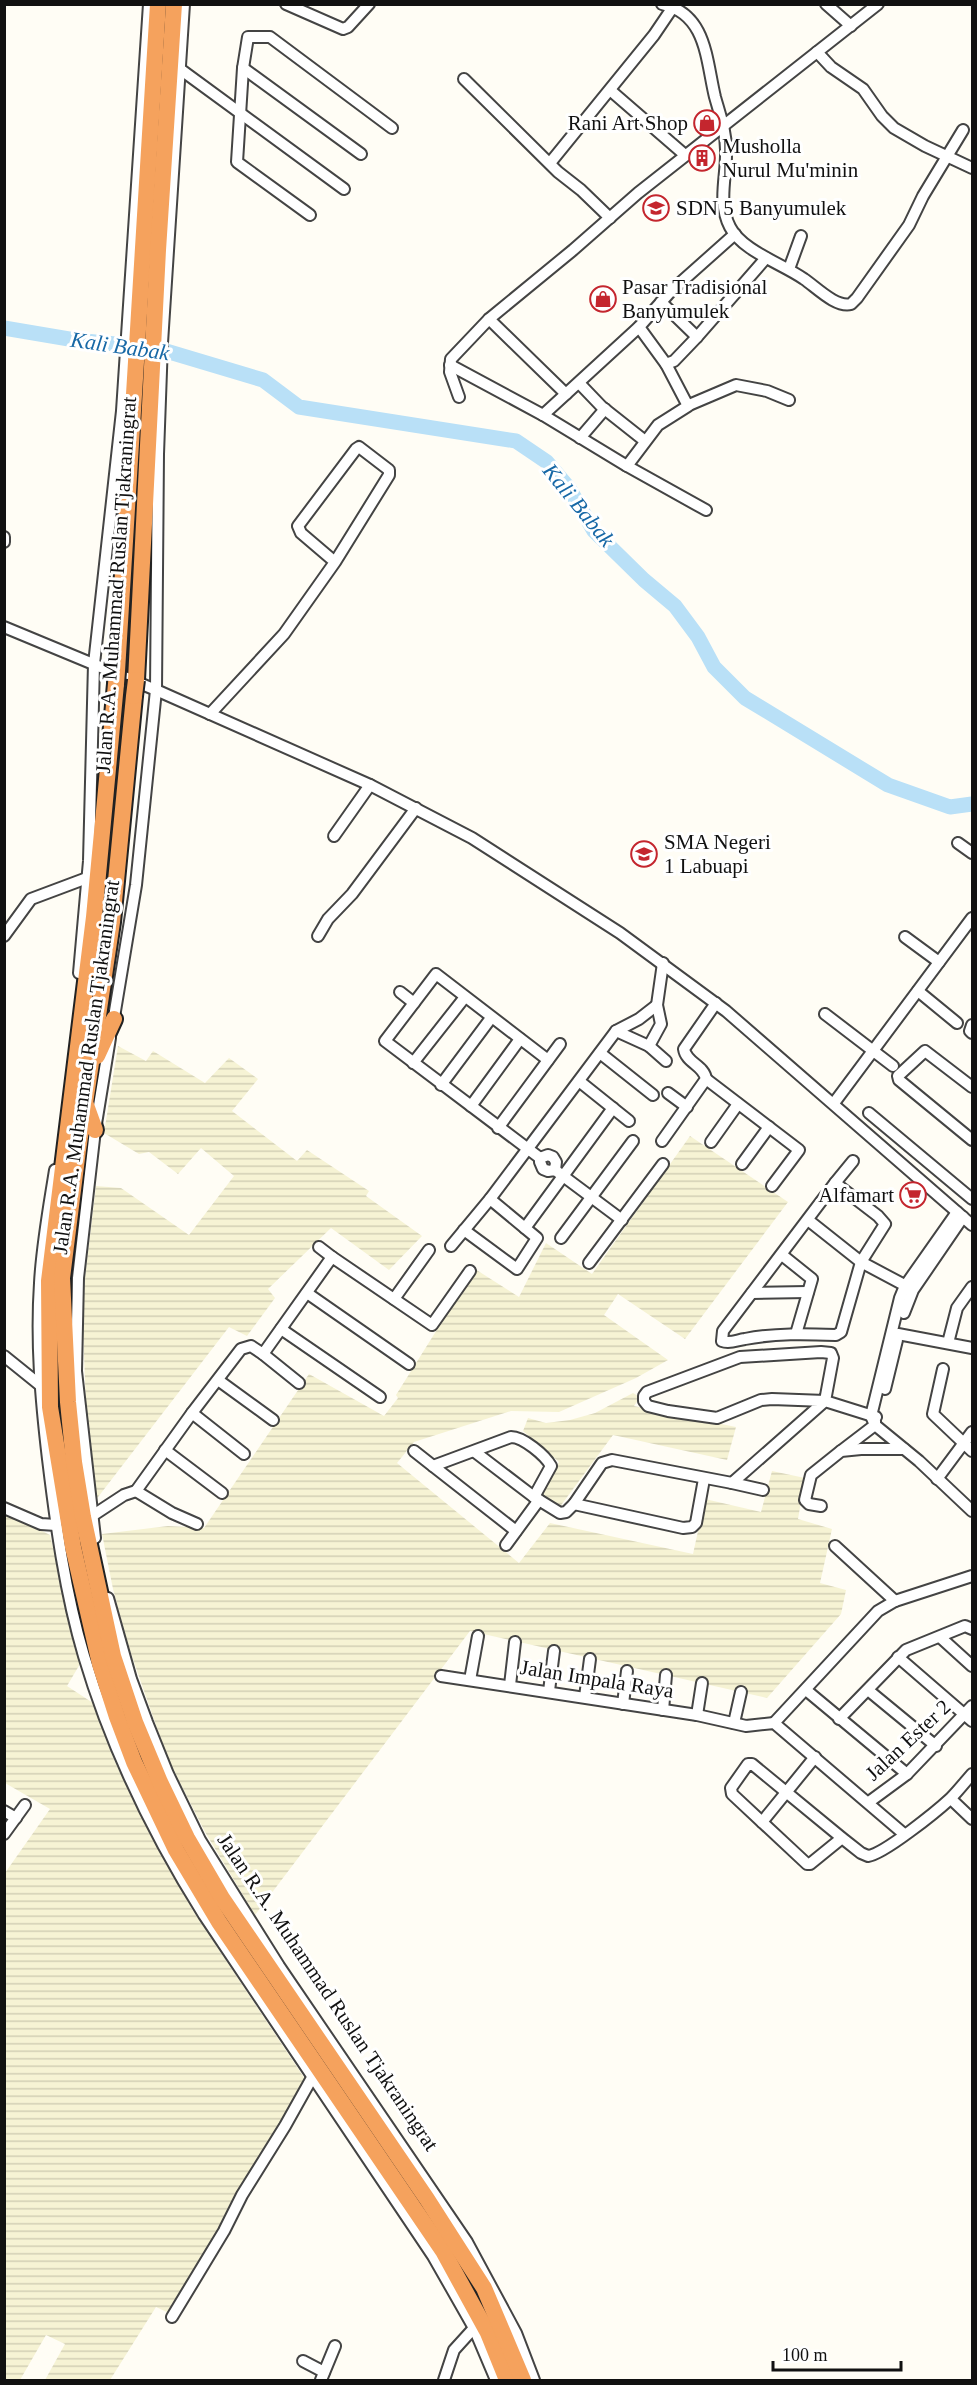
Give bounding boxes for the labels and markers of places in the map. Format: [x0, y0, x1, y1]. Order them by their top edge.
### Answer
shop icon: Rani Art Shop [692, 108, 722, 138]
place label: Rani Art Shop [568, 111, 688, 135]
place label: Musholla Nurul Mu'minin [722, 134, 859, 182]
building icon: Musholla Nurul Mu'minin [687, 143, 717, 173]
school or university icon: SDN 5 Banyumulek [641, 193, 671, 223]
place label: SDN 5 Banyumulek [676, 196, 847, 220]
place label: Pasar Tradisional Banyumulek [622, 275, 767, 323]
shop icon: Pasar Tradisional Banyumulek [588, 284, 618, 314]
place label: SMA Negeri 1 Labuapi [664, 830, 771, 878]
school or university icon: SMA Negeri 1 Labuapi [629, 839, 659, 869]
supermarket icon: Alfamart [898, 1180, 928, 1210]
place label: Alfamart [818, 1183, 894, 1207]

